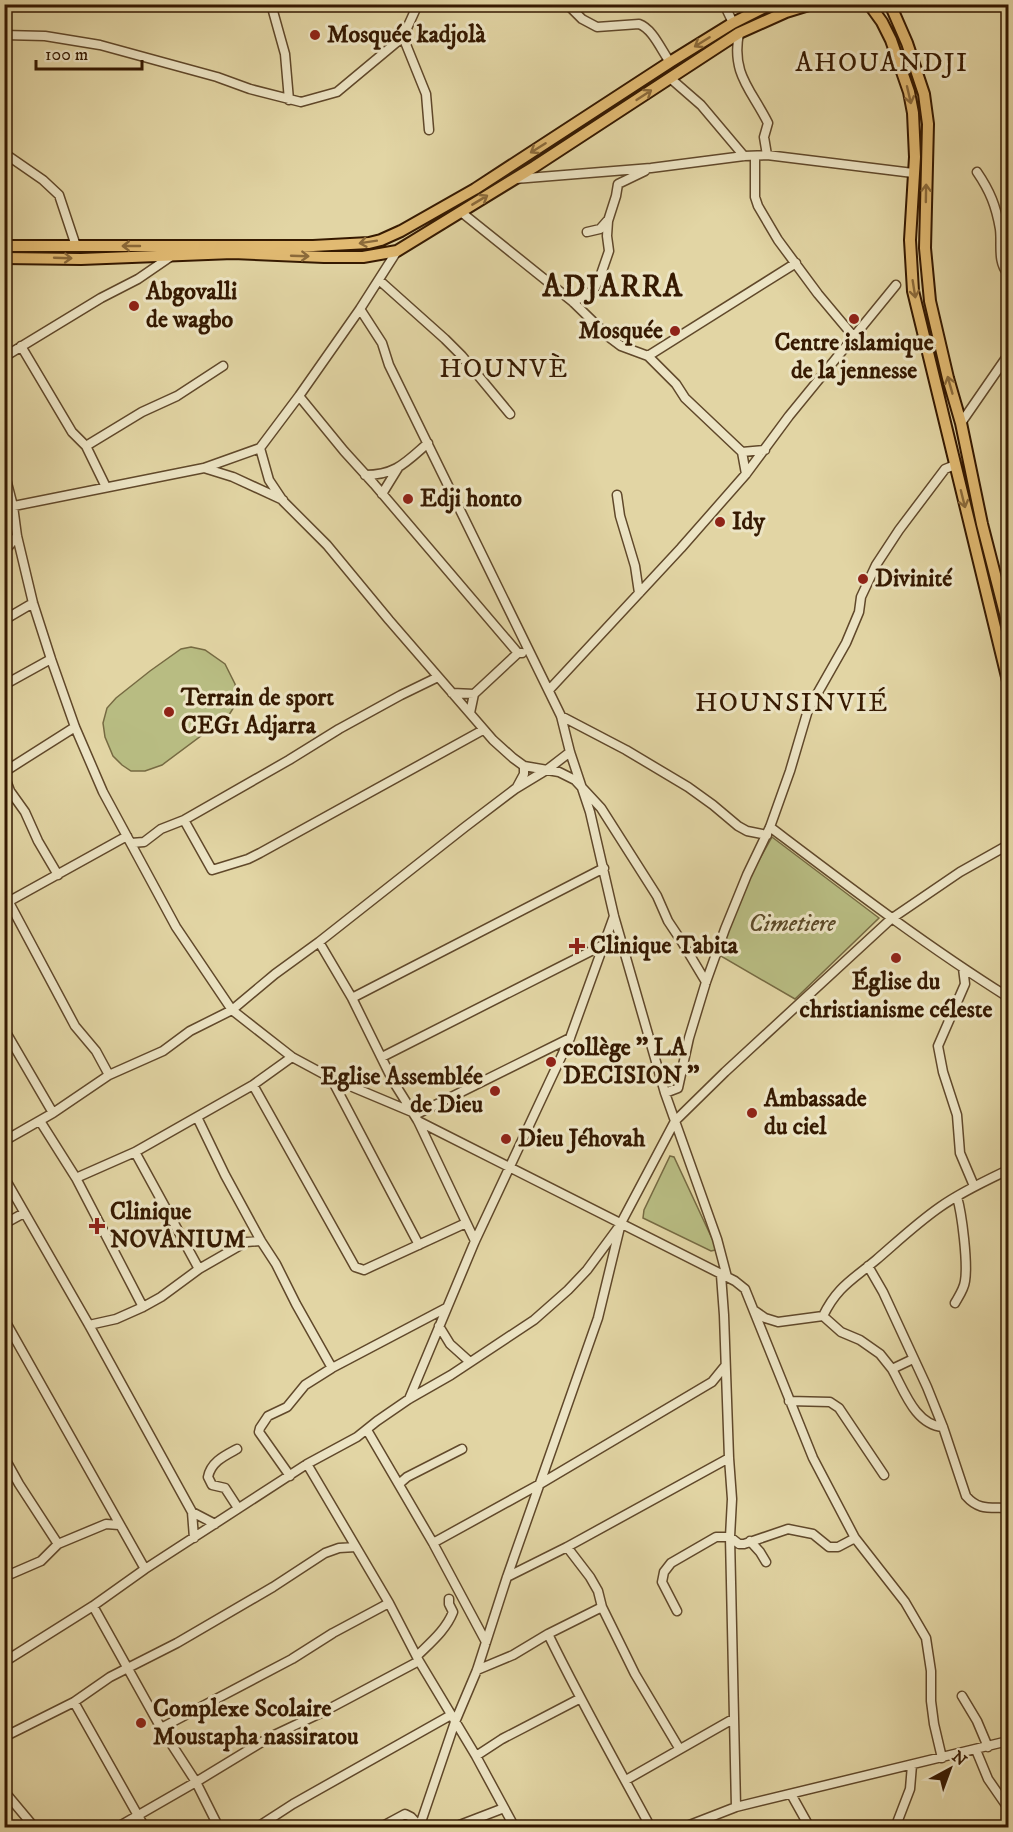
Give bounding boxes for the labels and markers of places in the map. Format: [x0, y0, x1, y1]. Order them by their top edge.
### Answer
place label: Mosquée kadjolà [327, 20, 486, 50]
marker: Mosquée kadjolà [308, 28, 322, 42]
place label: Abgovalli de wagbo [145, 277, 237, 335]
marker: Abgovalli de wagbo [127, 299, 141, 313]
marker: Centre islamique de la jennesse [847, 312, 861, 326]
place label: Mosquée [578, 316, 663, 346]
marker: Mosquée [668, 324, 682, 338]
place label: Centre islamique de la jennesse [774, 328, 934, 386]
place label: Edji honto [420, 484, 522, 514]
marker: Edji honto [401, 492, 415, 506]
place label: Idy [732, 507, 765, 537]
marker: Idy [713, 515, 727, 529]
place label: Divinité [875, 564, 953, 594]
marker: Divinité [856, 572, 870, 586]
place label: Terrain de sport CEG1 Adjarra [180, 683, 334, 741]
marker: Terrain de sport CEG1 Adjarra [162, 705, 176, 719]
place label: Clinique Tabita [590, 931, 739, 961]
marker: Clinique Tabita [568, 937, 586, 955]
marker: Église du christianisme céleste [889, 951, 903, 965]
place label: Église du christianisme céleste [800, 966, 992, 1025]
place label: collège '' LA DECISION '' [563, 1033, 700, 1091]
marker: collège '' LA DECISION '' [544, 1055, 558, 1069]
place label: Eglise Assemblée de Dieu [320, 1062, 483, 1120]
marker: Eglise Assemblée de Dieu [488, 1084, 502, 1098]
place label: Ambassade du ciel [763, 1084, 867, 1142]
marker: Ambassade du ciel [745, 1106, 759, 1120]
place label: Dieu Jéhovah [518, 1124, 646, 1154]
marker: Dieu Jéhovah [499, 1132, 513, 1146]
place label: Clinique NOVANIUM [110, 1197, 246, 1255]
marker: Clinique NOVANIUM [88, 1217, 106, 1235]
place label: Complexe Scolaire Moustapha nassiratou [153, 1694, 359, 1752]
marker: Complexe Scolaire Moustapha nassiratou [134, 1716, 148, 1730]

